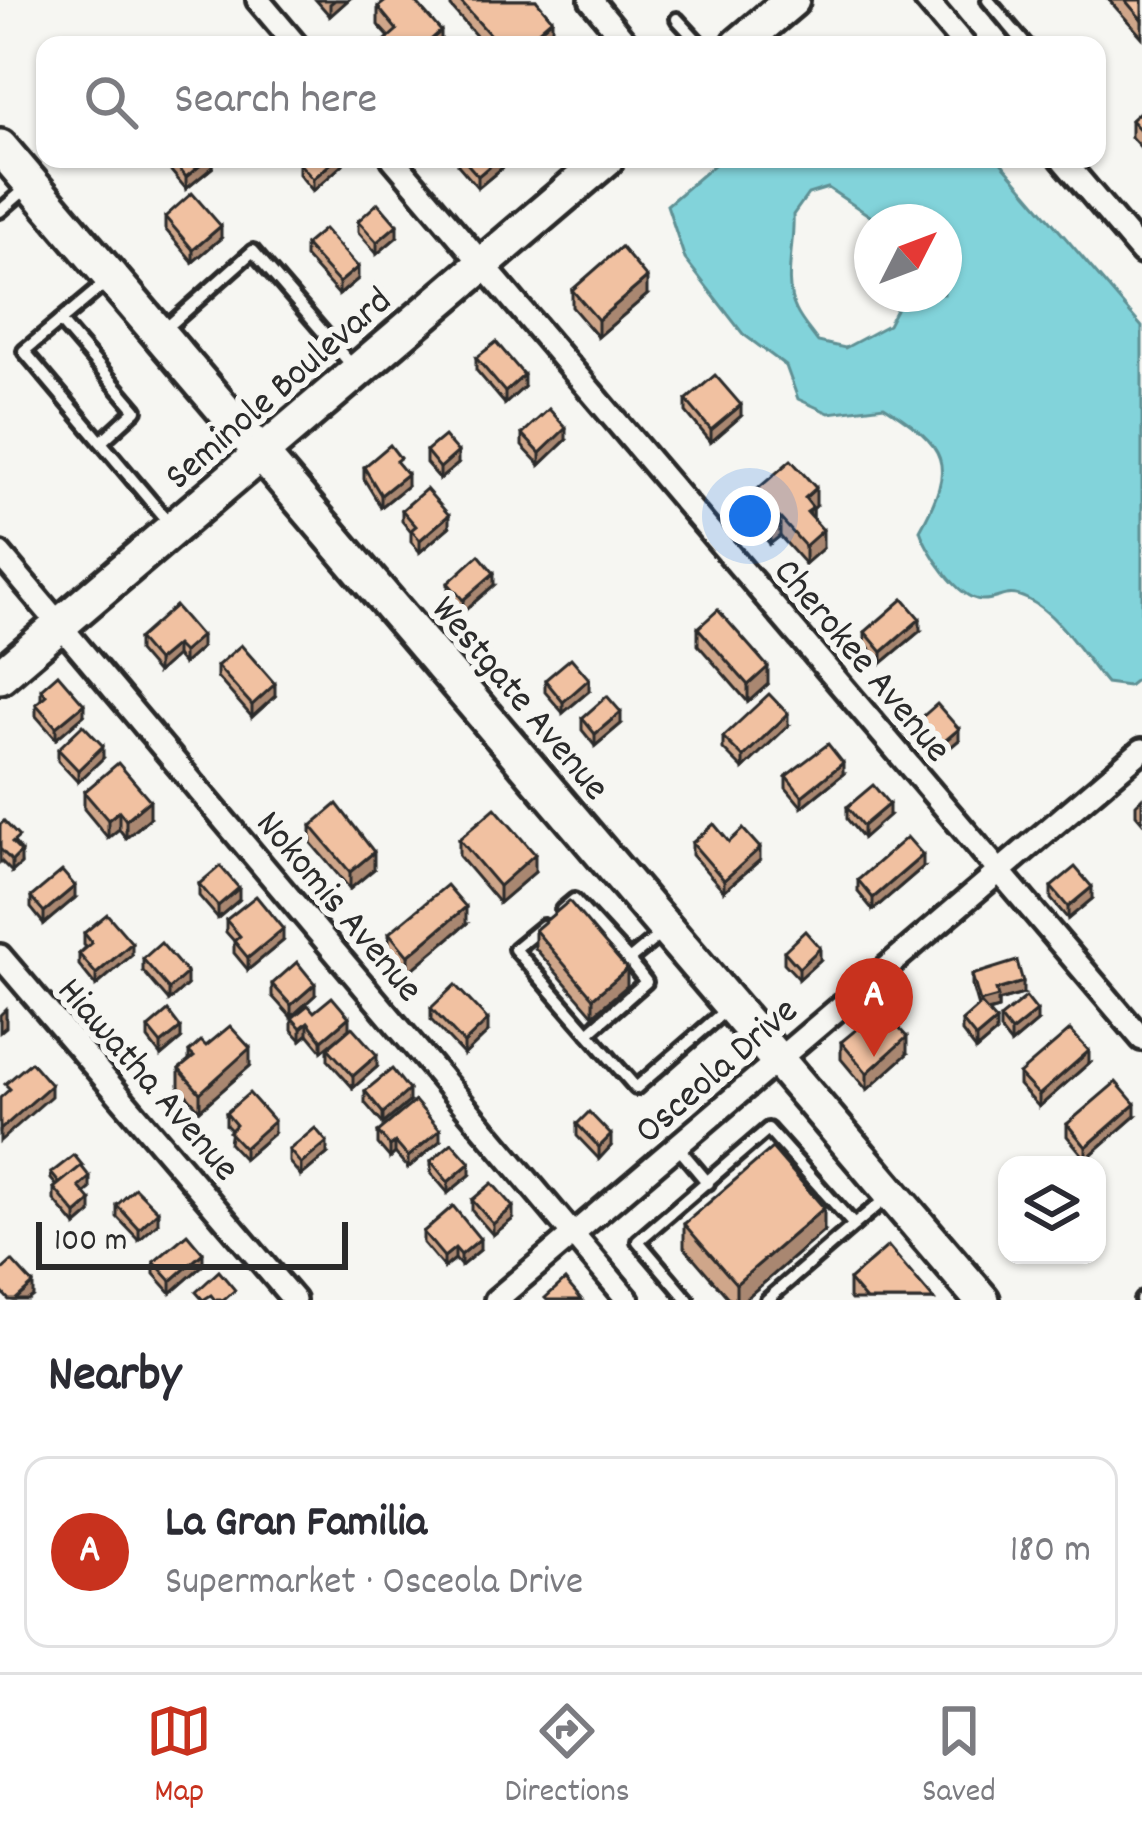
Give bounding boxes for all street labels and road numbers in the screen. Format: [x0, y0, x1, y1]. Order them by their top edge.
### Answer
street label: Seminole Boulevard [155, 277, 406, 505]
street label: Cherokee Avenue [758, 548, 962, 776]
street label: Westgate Avenue [416, 586, 620, 815]
street label: Nokomis Avenue [240, 800, 434, 1016]
street label: Hiawatha Avenue [42, 967, 250, 1196]
street label: Osceola Drive [625, 986, 812, 1159]

